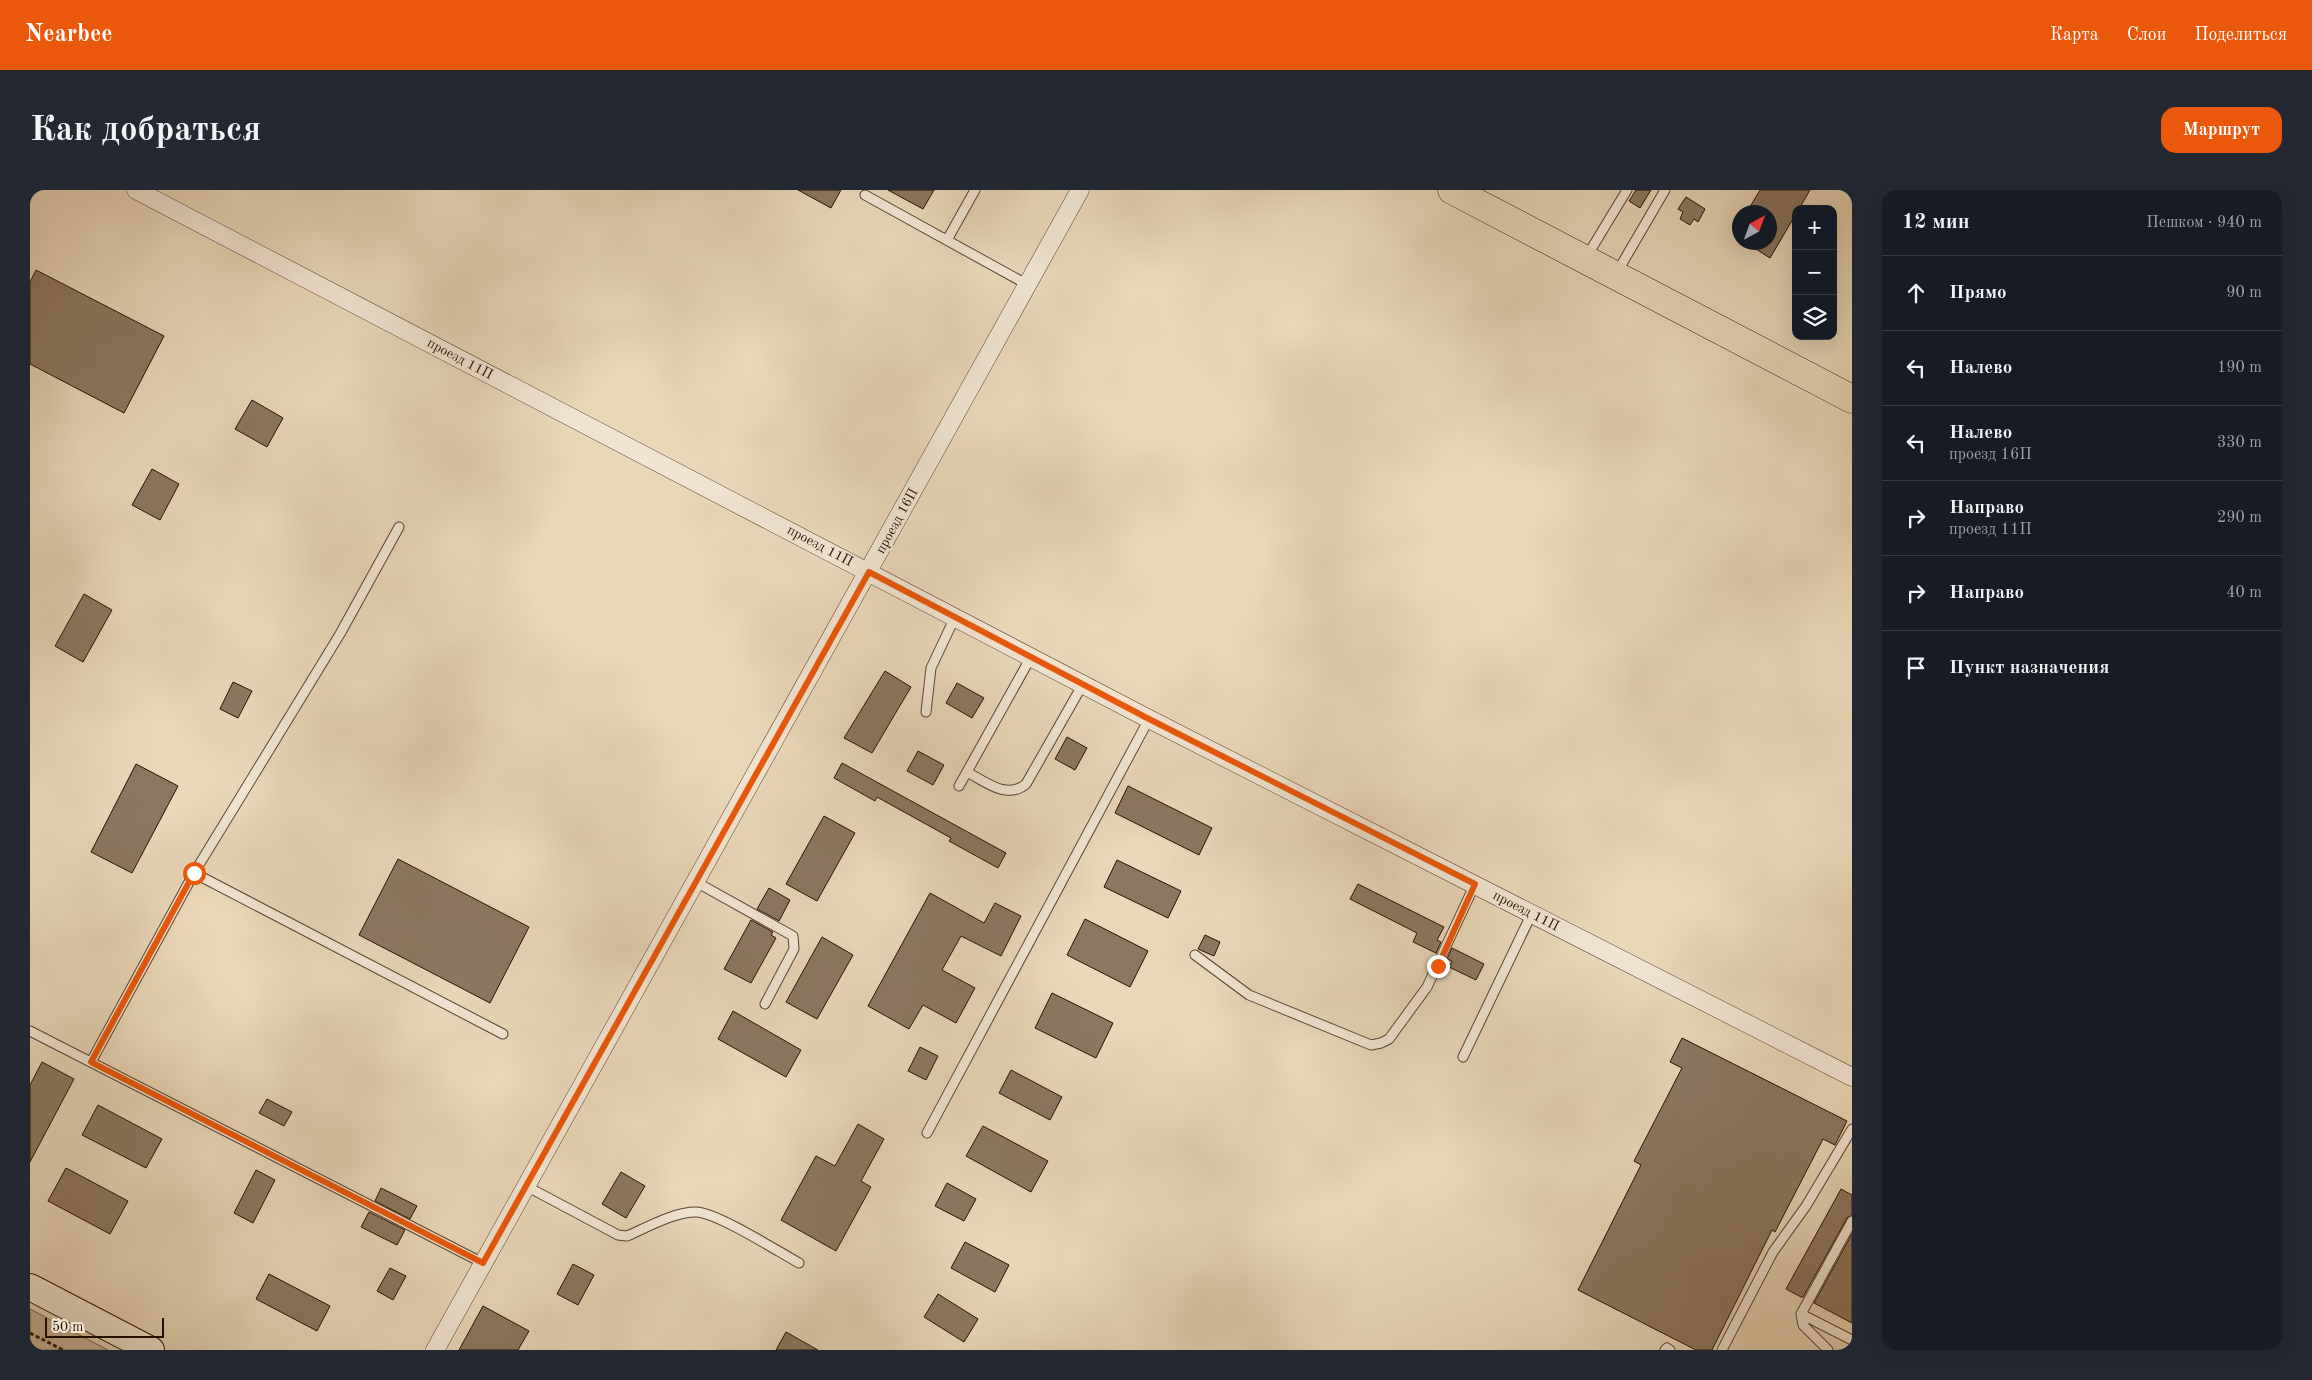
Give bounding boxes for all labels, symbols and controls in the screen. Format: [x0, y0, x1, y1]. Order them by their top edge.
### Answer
text: Nearbee [25, 23, 113, 47]
text: Карта [2050, 26, 2099, 44]
text: Слои [2127, 26, 2166, 44]
text: Поделиться [2194, 26, 2287, 44]
button: Маршрут [2161, 107, 2282, 153]
text: Как добраться [30, 113, 261, 148]
north arrow [1732, 205, 1777, 250]
map controls [1792, 205, 1837, 340]
button: + [1792, 205, 1837, 250]
text: 12 мин [1902, 212, 1970, 233]
text: Пешком · 940 m [2146, 215, 2262, 231]
button: − [1792, 250, 1837, 295]
icon: ahead [1902, 279, 1930, 307]
text: Прямо [1949, 284, 2007, 303]
text: 90 m [2226, 285, 2262, 301]
button: layers [1792, 295, 1837, 340]
street label: проезд 11П [425, 336, 495, 382]
icon: left [1902, 354, 1930, 382]
text: Налево [1949, 359, 2012, 378]
text: 190 m [2217, 360, 2262, 376]
text: Налево [1949, 424, 2012, 443]
icon: left [1902, 429, 1930, 457]
text: 330 m [2217, 435, 2262, 451]
text: проезд 16П [1949, 447, 2032, 463]
street label: проезд 16П [873, 486, 921, 556]
text: Направо [1949, 499, 2024, 518]
icon: right [1902, 504, 1930, 532]
text: 290 m [2217, 510, 2262, 526]
text: проезд 11П [1949, 522, 2032, 538]
street label: проезд 11П [785, 523, 855, 569]
icon: right [1902, 579, 1930, 607]
text: Направо [1949, 584, 2024, 603]
text: 40 m [2226, 585, 2262, 601]
icon: arrive [1902, 654, 1930, 682]
text: Пункт назначения [1949, 659, 2109, 678]
route start [183, 862, 206, 885]
street label: проезд 11П [1491, 888, 1561, 934]
route end [1427, 955, 1450, 978]
scale bar [45, 1315, 164, 1338]
text: 50 m [52, 1320, 83, 1334]

